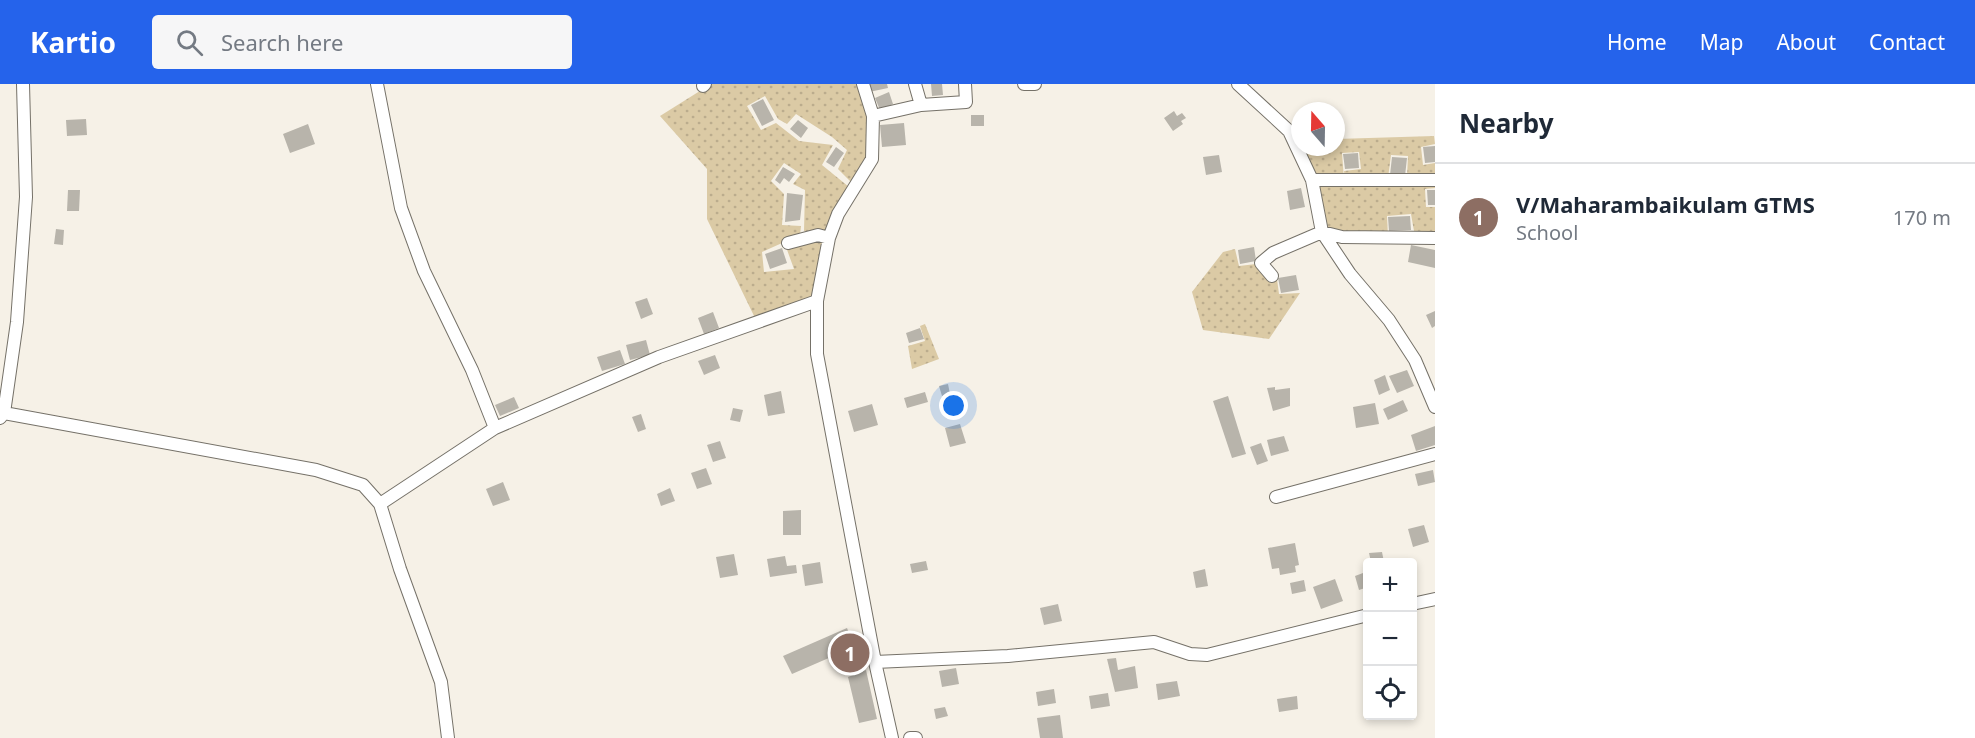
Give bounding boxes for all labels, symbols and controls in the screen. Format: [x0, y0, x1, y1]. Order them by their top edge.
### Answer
search box [152, 15, 572, 69]
text: Kartio [30, 23, 116, 61]
icon: search [173, 26, 206, 59]
text: Search here [221, 27, 343, 57]
text: Home [1607, 28, 1667, 56]
text: Map [1700, 28, 1743, 56]
text: About [1776, 28, 1836, 56]
text: Contact [1869, 28, 1945, 56]
north arrow [1291, 102, 1345, 156]
text: Nearby [1459, 105, 1554, 141]
text: V/Maharambaikulam GTMS [1516, 189, 1815, 219]
text: 1 [1473, 204, 1484, 231]
text: 170 m [1893, 204, 1951, 231]
text: School [1516, 219, 1578, 246]
your location [939, 391, 968, 420]
map controls [1363, 558, 1417, 720]
button: + [1363, 558, 1417, 612]
button: − [1363, 612, 1417, 666]
pin: 1 [830, 630, 870, 676]
button: locate [1363, 666, 1417, 720]

